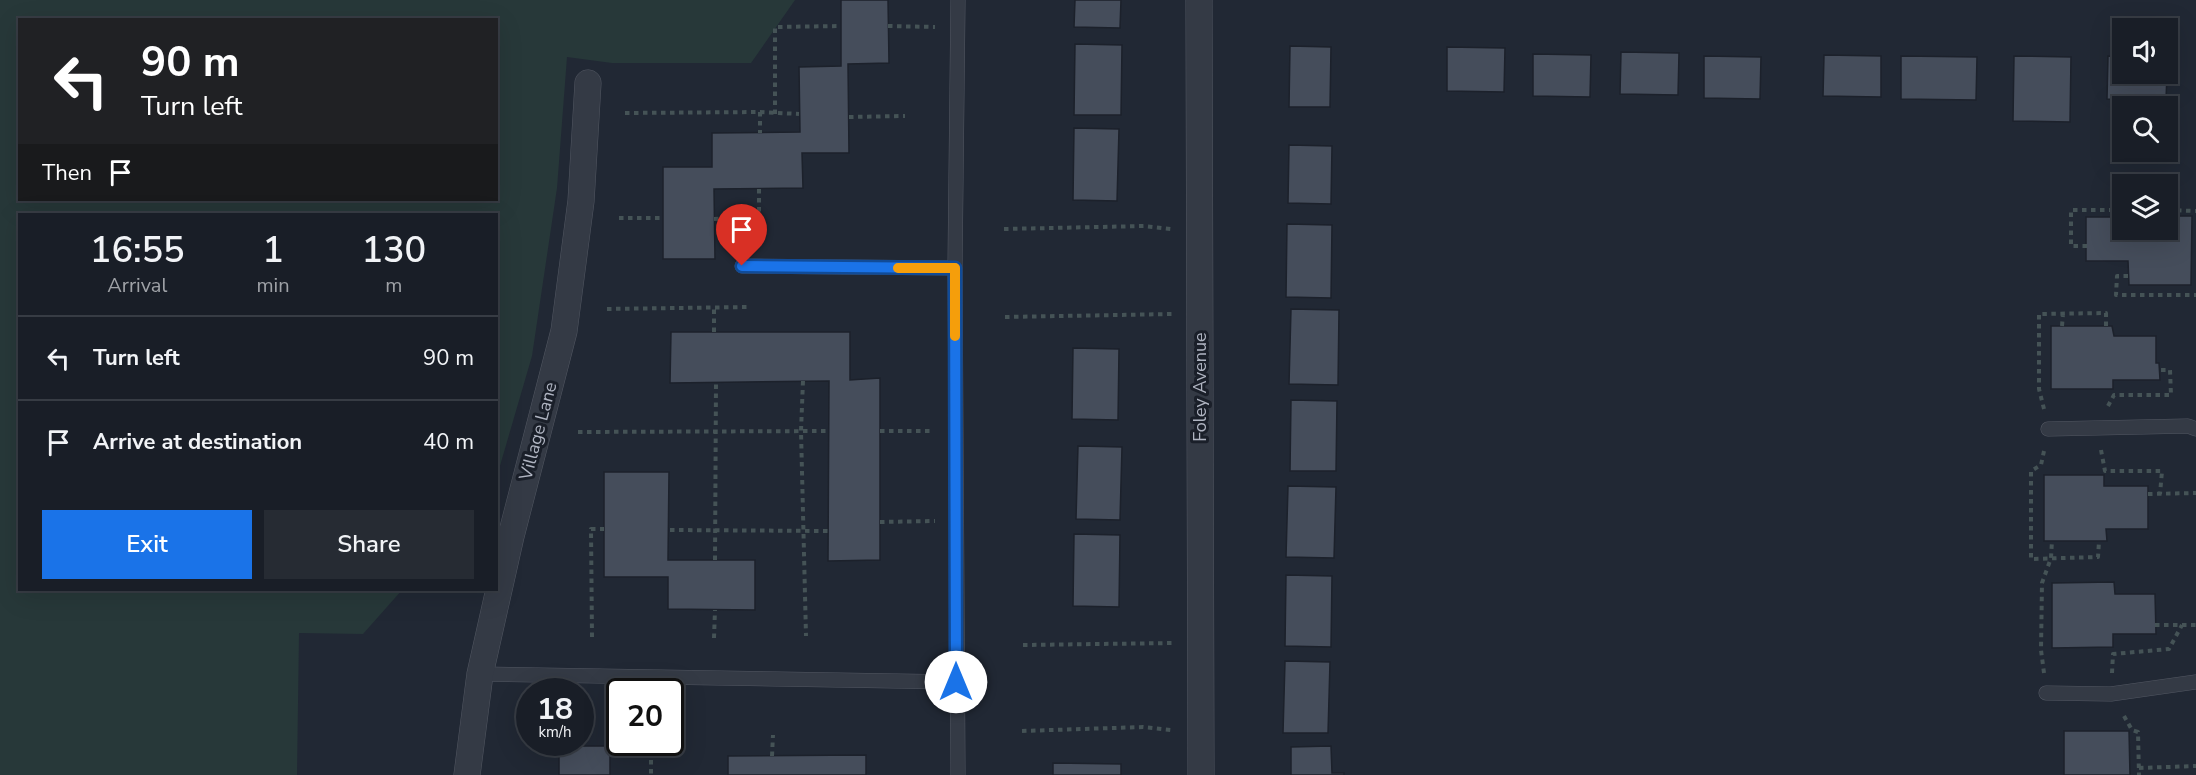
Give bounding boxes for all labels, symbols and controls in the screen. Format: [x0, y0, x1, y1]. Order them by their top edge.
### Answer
map controls [2112, 18, 2178, 240]
button: sound [2112, 18, 2178, 84]
text: 90 m [141, 34, 240, 91]
icon: left [42, 42, 120, 120]
text: Turn left [141, 88, 242, 125]
button: search [2112, 96, 2178, 162]
icon: arrive [104, 156, 137, 189]
text: Then [42, 158, 92, 188]
button: layers [2112, 174, 2178, 240]
pin [716, 204, 767, 266]
icon: arrive [725, 213, 758, 246]
text: 16:55 [90, 226, 185, 275]
text: 1 [262, 226, 284, 275]
text: 130 [361, 226, 426, 275]
text: Arrival [107, 272, 167, 299]
text: min [257, 272, 290, 299]
text: m [385, 272, 402, 299]
street label: Foley Avenue [1188, 332, 1212, 442]
icon: left [42, 342, 75, 375]
text: Turn left [93, 343, 180, 373]
text: 90 m [423, 343, 474, 373]
street label: Village Lane [513, 379, 563, 484]
icon: arrive [42, 426, 75, 459]
text: Arrive at destination [93, 427, 302, 457]
text: 40 m [423, 427, 474, 457]
button: Exit [42, 510, 252, 579]
button: Share [264, 510, 474, 579]
position arrow [924, 650, 988, 714]
speed limit sign: 20 [606, 678, 684, 756]
text: 18 [537, 689, 573, 730]
text: km/h [538, 722, 572, 742]

